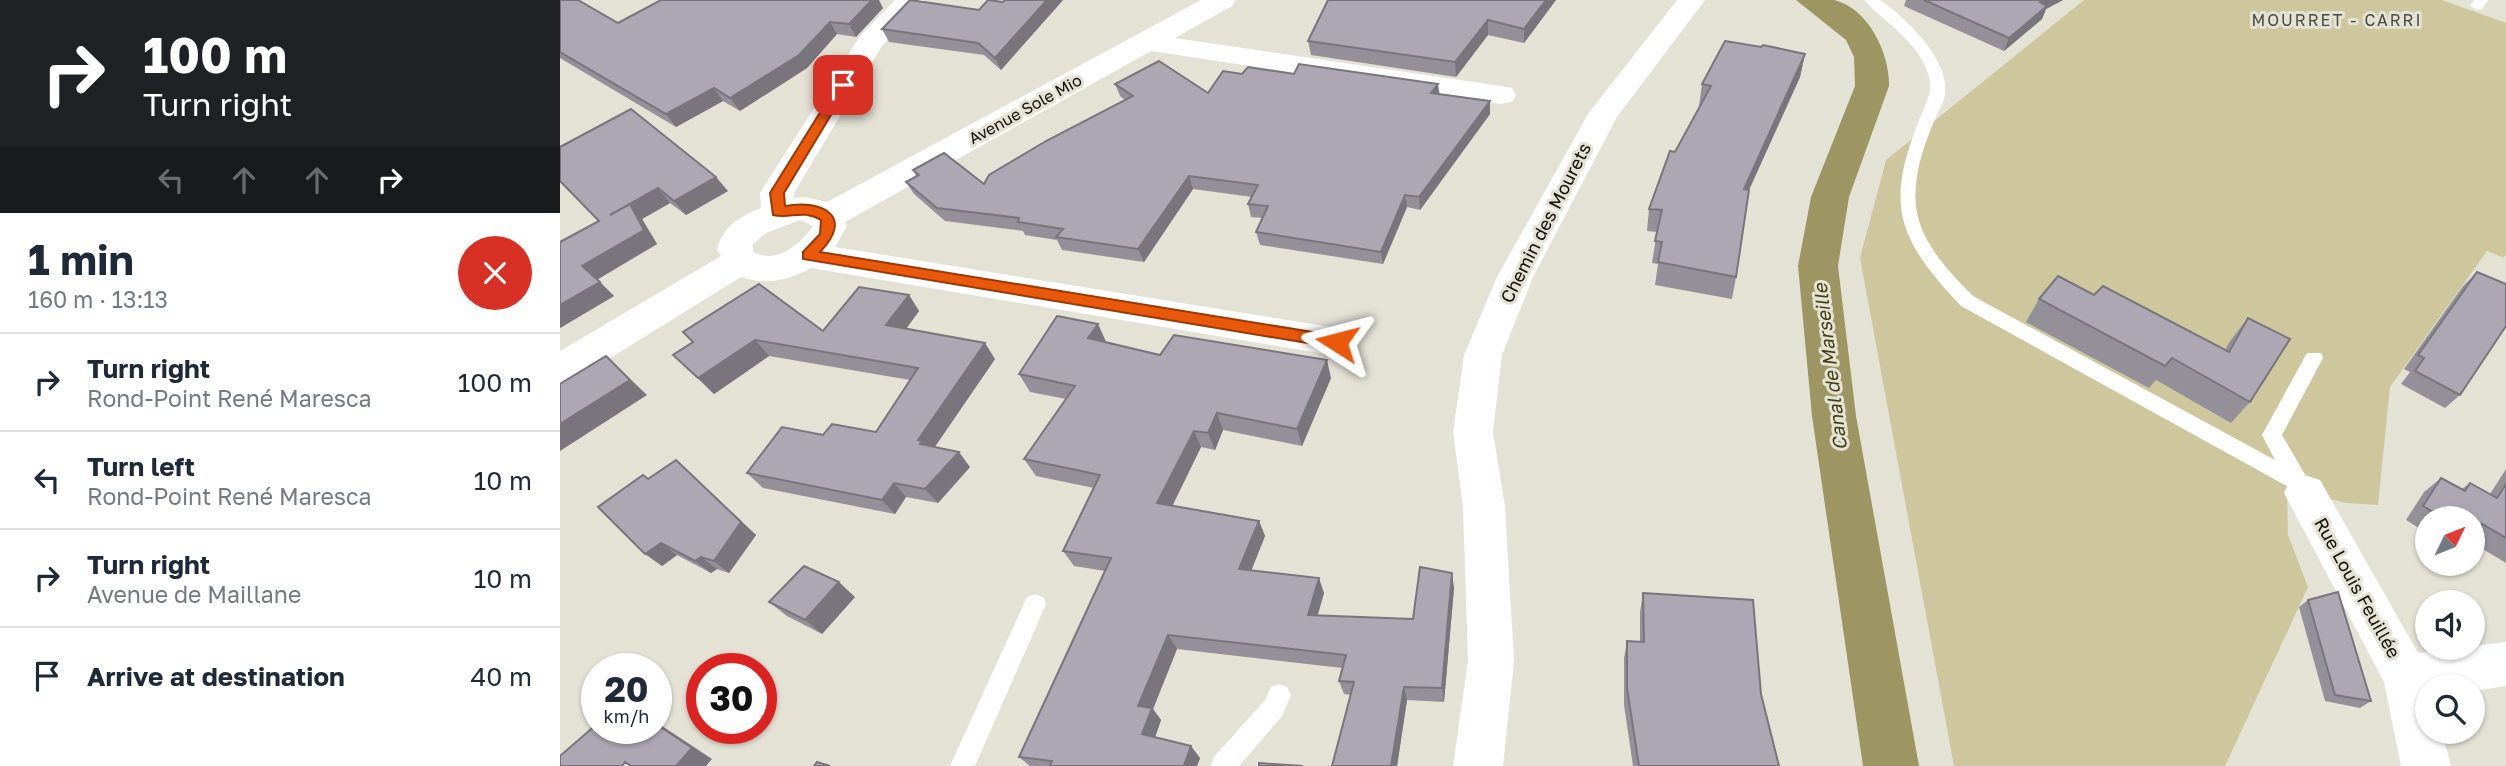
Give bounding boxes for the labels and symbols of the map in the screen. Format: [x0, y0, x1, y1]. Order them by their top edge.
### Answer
district label: MOURRET - CARRI [2251, 10, 2423, 30]
pin [813, 55, 873, 115]
street label: Avenue Sole Mio [965, 70, 1085, 148]
street label: Chemin des Mourets [1495, 139, 1595, 306]
water label: Canal de Marseille [1808, 280, 1851, 452]
position arrow [1300, 305, 1374, 379]
north arrow [2415, 506, 2485, 576]
street label: Rue Louis Feuillée [2310, 513, 2406, 662]
speed limit sign: 30 [686, 653, 777, 744]

